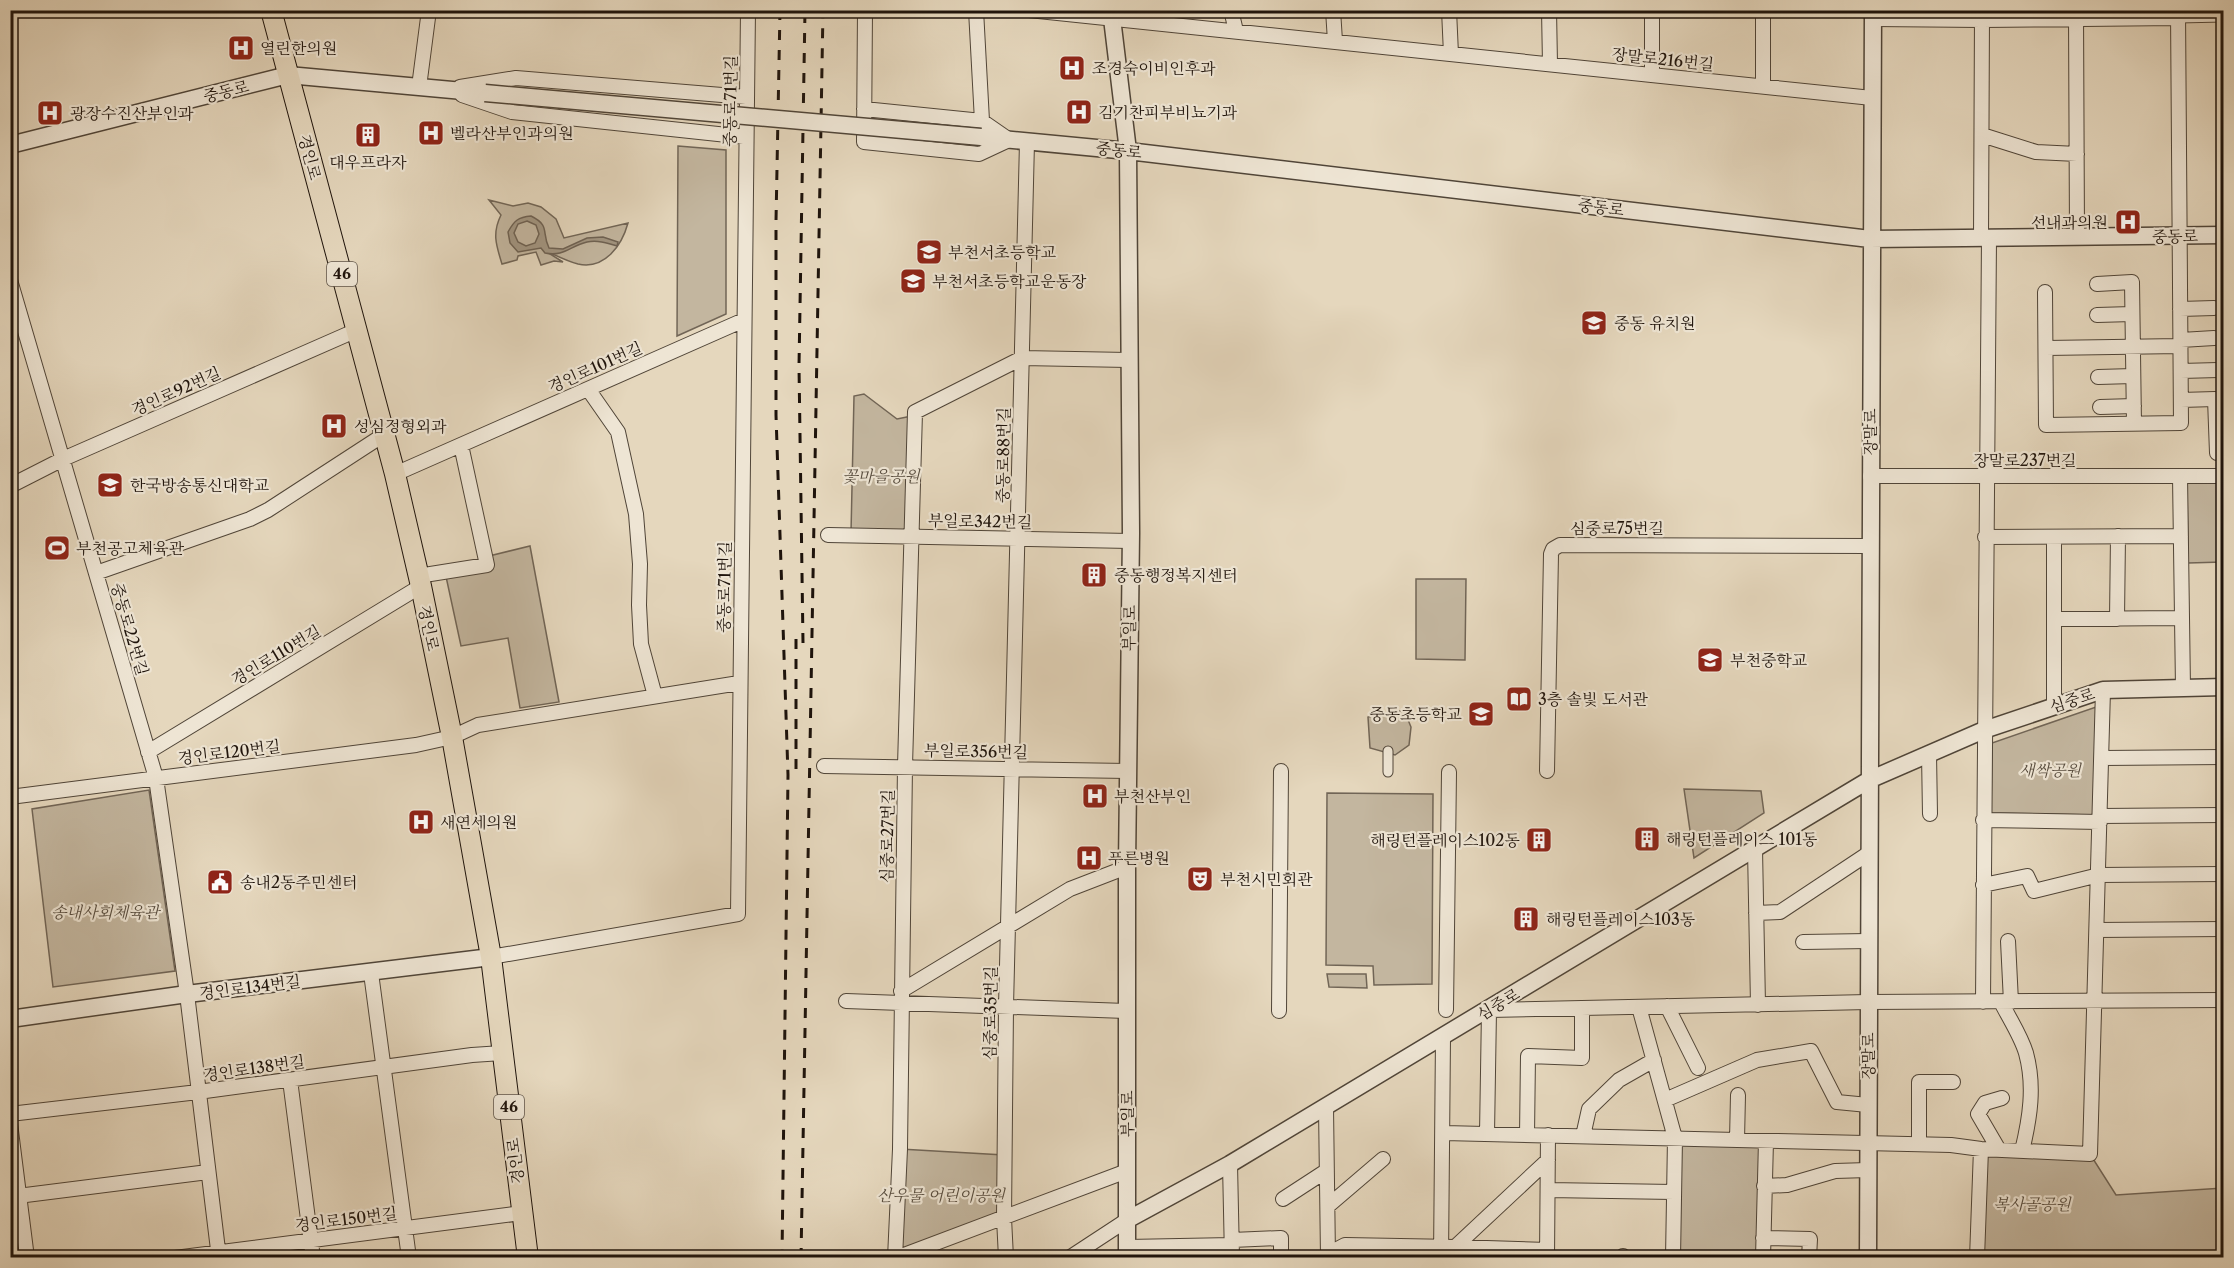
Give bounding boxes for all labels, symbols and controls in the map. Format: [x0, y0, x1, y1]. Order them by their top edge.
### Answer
hospital icon: 열린한의원 [226, 33, 256, 63]
place label: 열린한의원 [260, 38, 337, 58]
street label: 장말로216번길 [1611, 44, 1715, 74]
hospital icon: 조경숙이비인후과 [1057, 53, 1087, 83]
street label: 중동로71번길 [719, 55, 741, 147]
place label: 조경숙이비인후과 [1092, 58, 1216, 78]
street label: 중동로 [201, 76, 251, 106]
hospital icon: 김기찬피부비뇨기과 [1064, 97, 1094, 127]
hospital icon: 광장수진산부인과 [35, 98, 65, 128]
place label: 김기찬피부비뇨기과 [1098, 102, 1238, 122]
place label: 광장수진산부인과 [70, 103, 194, 123]
hospital icon: 벨라산부인과의원 [416, 118, 446, 148]
building icon: 대우프라자 [353, 120, 383, 150]
place label: 벨라산부인과의원 [450, 123, 574, 143]
street label: 경인로 [294, 132, 326, 183]
street label: 중동로 [1095, 138, 1144, 162]
place label: 대우프라자 [329, 152, 407, 172]
street label: 중동로 [1577, 194, 1626, 220]
hospital icon: 선내과의원 [2113, 207, 2143, 237]
place label: 선내과의원 [2031, 212, 2108, 232]
street label: 중동로 [2152, 226, 2199, 246]
school or university icon: 부천서초등학교 [914, 237, 944, 267]
place label: 부천서초등학교 [948, 242, 1056, 262]
road number: 46 [327, 262, 357, 286]
school or university icon: 부천서초등학교운동장 [898, 266, 928, 296]
place label: 부천서초등학교운동장 [932, 271, 1087, 291]
school or university icon: 중동 유치원 [1579, 308, 1609, 338]
place label: 중동 유치원 [1614, 313, 1696, 333]
street label: 경인로101번길 [545, 337, 645, 397]
street label: 경인로92번길 [128, 362, 224, 420]
street label: 중동로88번길 [992, 407, 1014, 503]
street label: 장말로 [1860, 408, 1880, 455]
hospital icon: 성심정형외과 [319, 411, 349, 441]
place label: 성심정형외과 [354, 416, 447, 436]
street label: 장말로237번길 [1973, 450, 2077, 470]
park label: 꽃마을공원 [842, 466, 921, 486]
school or university icon: 한국방송통신대학교 [95, 470, 125, 500]
place label: 한국방송통신대학교 [130, 475, 269, 495]
street label: 부일로342번길 [928, 510, 1032, 532]
street label: 심중로75번길 [1570, 518, 1664, 538]
sports icon: 부천공고체육관 [42, 533, 72, 563]
place label: 부천공고체육관 [76, 538, 185, 558]
street label: 중동로71번길 [713, 541, 735, 633]
building icon: 중동행정복지센터 [1079, 560, 1109, 590]
place label: 중동행정복지센터 [1114, 565, 1238, 585]
street label: 중동로22번길 [107, 580, 153, 678]
street label: 경인로 [414, 603, 444, 653]
street label: 부일로 [1119, 604, 1139, 651]
street label: 경인로110번길 [228, 620, 324, 690]
school or university icon: 부천중학교 [1695, 645, 1725, 675]
place label: 부천중학교 [1730, 650, 1807, 670]
street label: 심중로 [2047, 683, 2098, 717]
library icon: 3층 솔빛 도서관 [1504, 684, 1534, 714]
place label: 3층 솔빛 도서관 [1538, 689, 1649, 709]
school or university icon: 중동초등학교 [1466, 699, 1496, 729]
place label: 중동초등학교 [1369, 704, 1462, 724]
street label: 경인로120번길 [176, 736, 282, 768]
street label: 부일로356번길 [924, 740, 1028, 762]
park label: 새싹공원 [2019, 760, 2082, 780]
hospital icon: 부천산부인 [1080, 781, 1110, 811]
place label: 부천산부인 [1114, 786, 1191, 806]
street label: 심중로27번길 [876, 789, 898, 883]
hospital icon: 새연세의원 [406, 807, 436, 837]
place label: 새연세의원 [440, 812, 517, 832]
building icon: 해링턴플레이스 101동 [1632, 824, 1662, 854]
building icon: 해링턴플레이스102동 [1524, 825, 1554, 855]
place label: 해링턴플레이스 101동 [1666, 829, 1818, 849]
place label: 해링턴플레이스102동 [1370, 830, 1521, 850]
hospital icon: 푸른병원 [1074, 843, 1104, 873]
place label: 푸른병원 [1108, 848, 1170, 868]
theatre icon: 부천시민회관 [1185, 864, 1215, 894]
public building icon: 송내2동주민센터 [205, 867, 235, 897]
place label: 부천시민회관 [1220, 869, 1313, 889]
place label: 송내2동주민센터 [240, 872, 357, 892]
park label: 송내사회체육관 [51, 902, 162, 922]
building icon: 해링턴플레이스103동 [1511, 904, 1541, 934]
place label: 해링턴플레이스103동 [1546, 909, 1696, 929]
street label: 심중로35번길 [979, 965, 1001, 1061]
street label: 경인로134번길 [198, 971, 302, 1003]
street label: 심중로 [1473, 983, 1523, 1025]
street label: 장말로 [1858, 1032, 1878, 1079]
street label: 경인로138번길 [202, 1051, 306, 1085]
street label: 부일로 [1117, 1090, 1137, 1137]
road number: 46 [494, 1095, 524, 1119]
street label: 경인로 [502, 1136, 528, 1185]
park label: 산우물 어린이공원 [877, 1185, 1007, 1205]
park label: 복사골공원 [1993, 1194, 2072, 1214]
street label: 경인로150번길 [294, 1203, 398, 1235]

